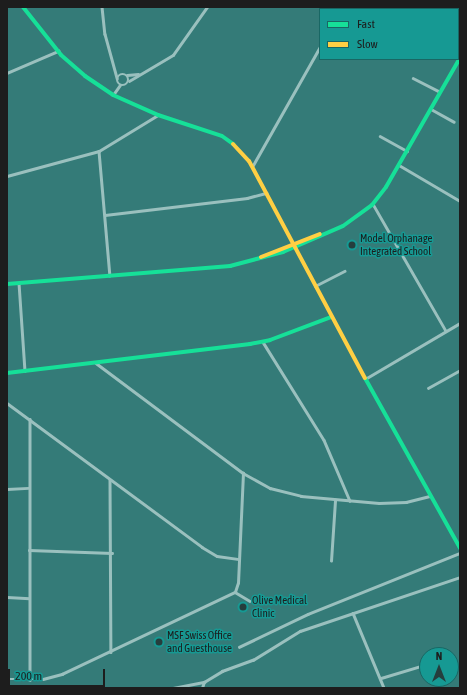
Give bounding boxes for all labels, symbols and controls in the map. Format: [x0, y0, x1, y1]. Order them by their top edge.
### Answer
legend [319, 8, 459, 60]
text: Fast [357, 17, 375, 31]
text: Slow [357, 37, 378, 51]
place label: Model Orphanage Integrated School [360, 232, 432, 258]
marker: Model Orphanage Integrated School [347, 240, 357, 250]
place label: Olive Medical Clinic [252, 594, 307, 620]
marker: Olive Medical Clinic [237, 601, 249, 613]
place label: MSF Swiss Office and Guesthouse [167, 629, 232, 655]
marker: MSF Swiss Office and Guesthouse [154, 637, 164, 647]
north arrow [419, 647, 459, 687]
text: N [436, 650, 442, 662]
scale bar [10, 661, 107, 687]
text: 200 m [15, 669, 42, 683]

